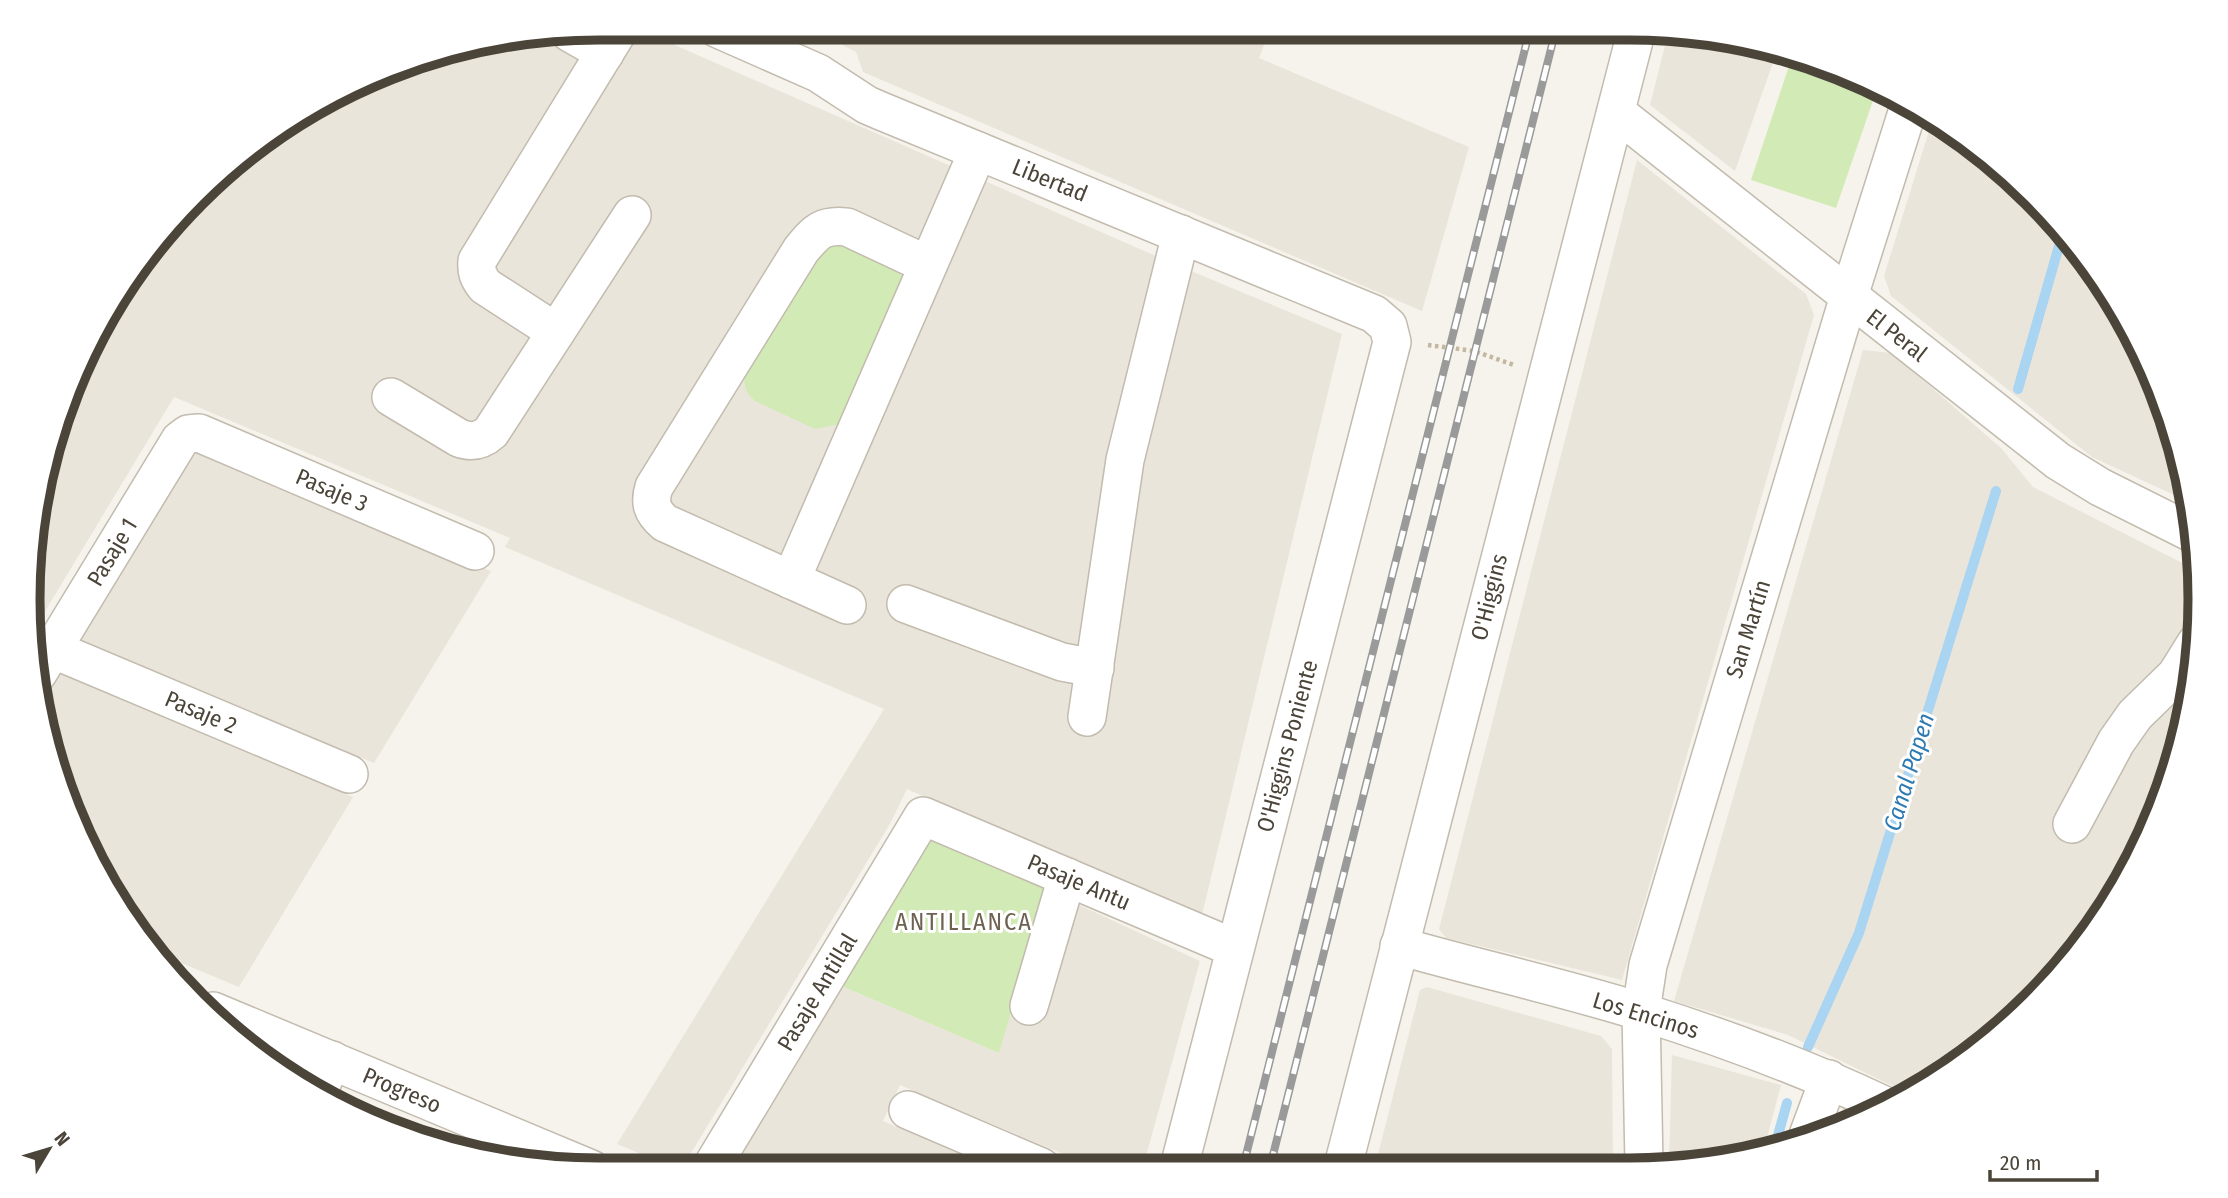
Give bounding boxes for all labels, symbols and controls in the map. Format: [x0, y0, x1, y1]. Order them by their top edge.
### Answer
street label: Libertad [1008, 152, 1092, 208]
street label: El Peral [1861, 303, 1933, 367]
street label: Pasaje 3 [292, 462, 372, 518]
street label: Pasaje 1 [81, 513, 143, 591]
street label: O'Higgins [1465, 551, 1513, 643]
street label: San Martín [1720, 576, 1776, 682]
street label: O'Higgins Poniente [1251, 657, 1323, 835]
street label: Pasaje 2 [161, 684, 241, 740]
water label: Canal Papen [1878, 710, 1940, 834]
street label: Pasaje Antu [1023, 848, 1135, 916]
district label: ANTILLANCA [895, 908, 1033, 936]
street label: Pasaje Antillal [771, 928, 863, 1056]
street label: Los Encinos [1590, 986, 1703, 1044]
street label: Progreso [359, 1061, 445, 1119]
north arrow [14, 1114, 84, 1184]
text: N [49, 1127, 75, 1150]
scale bar [1990, 1138, 2097, 1182]
text: 20 m [2000, 1150, 2041, 1176]

